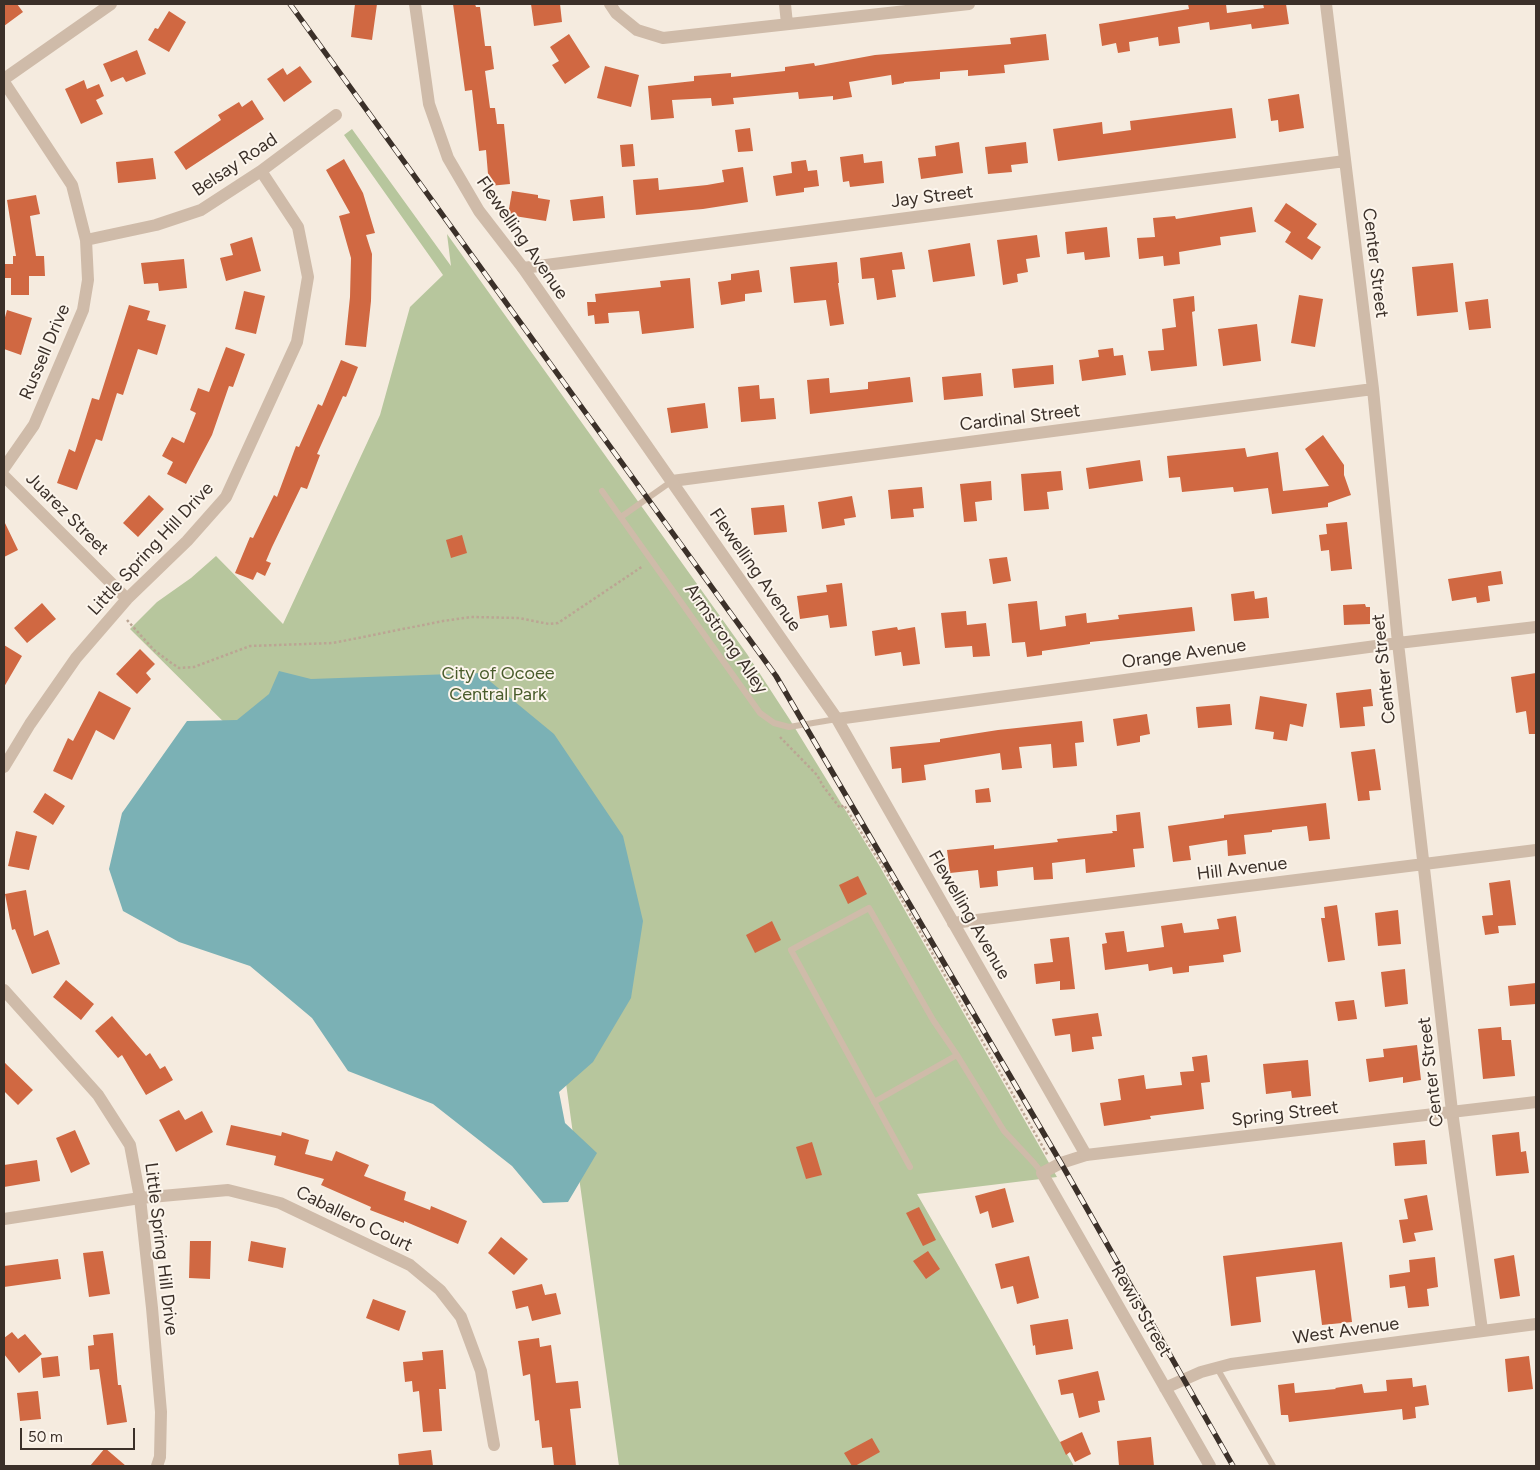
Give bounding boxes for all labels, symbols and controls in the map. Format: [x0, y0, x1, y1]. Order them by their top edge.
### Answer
street label: Belsay Road [189, 129, 281, 201]
street label: Flewelling Avenue [472, 172, 572, 304]
street label: Jay Street [890, 181, 974, 213]
street label: Center Street [1358, 207, 1392, 319]
street label: Russell Drive [15, 301, 75, 403]
street label: Cardinal Street [959, 400, 1081, 436]
street label: Juarez Street [21, 468, 113, 560]
street label: Little Spring Hill Drive [84, 478, 218, 620]
street label: Flewelling Avenue [705, 504, 805, 636]
street label: Armstrong Alley [680, 580, 772, 698]
street label: Center Street [1367, 613, 1401, 725]
street label: Orange Avenue [1121, 635, 1247, 673]
park label: City of Ocoee Central Park [441, 663, 555, 706]
street label: Flewelling Avenue [923, 847, 1015, 983]
street label: Hill Avenue [1196, 853, 1288, 885]
street label: Center Street [1414, 1016, 1448, 1128]
street label: Spring Street [1230, 1097, 1340, 1131]
street label: Little Spring Hill Drive [140, 1161, 182, 1337]
street label: Caballero Court [292, 1181, 416, 1257]
street label: Rewis Street [1106, 1261, 1176, 1361]
street label: West Avenue [1292, 1313, 1400, 1349]
scale bar [22, 1418, 138, 1450]
text: 50 m [28, 1428, 63, 1446]

